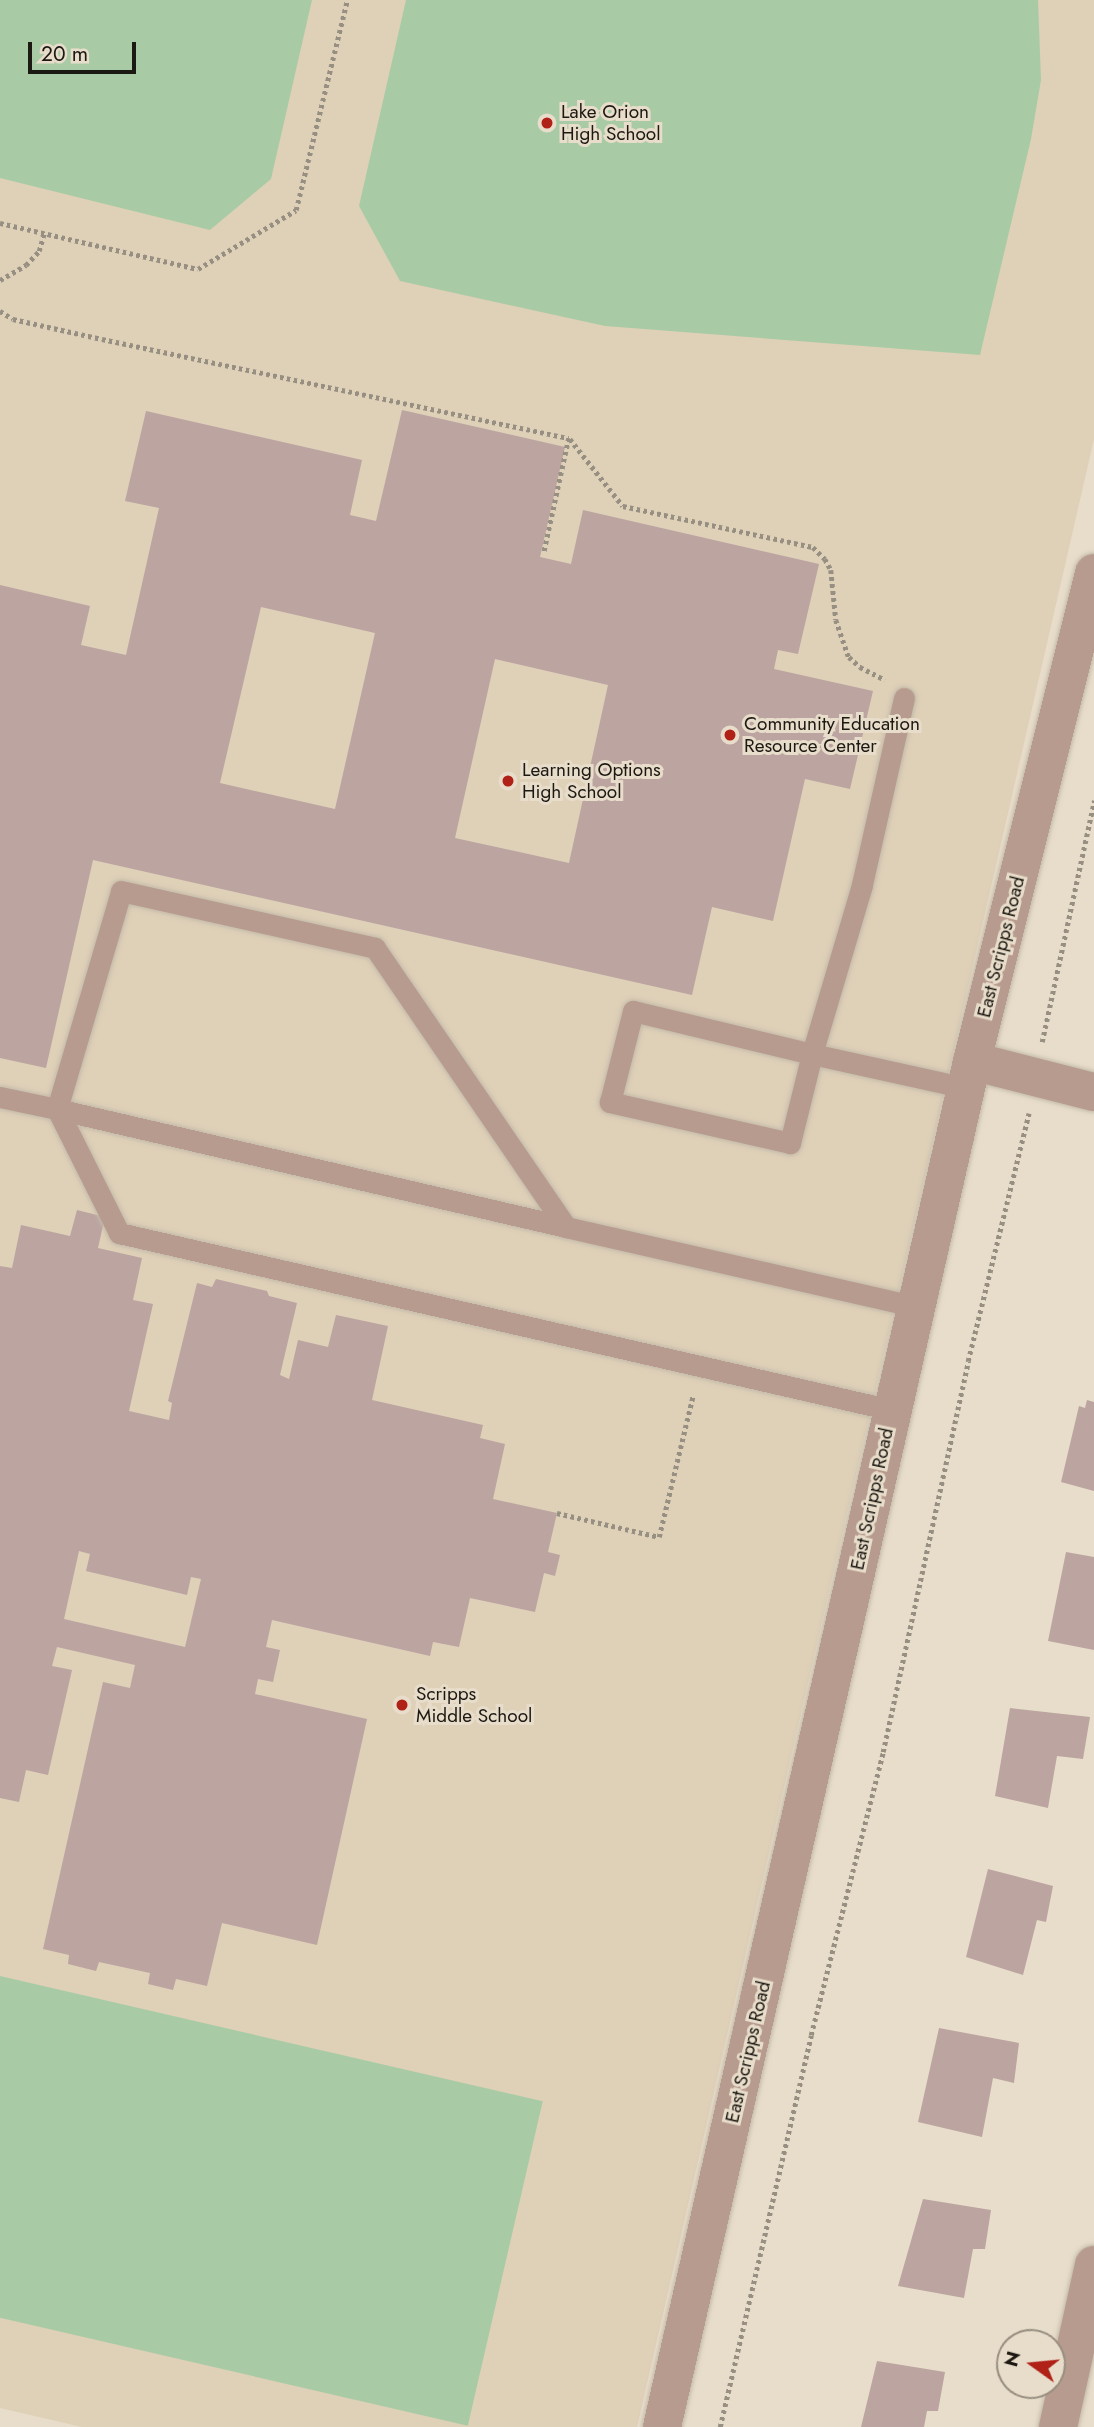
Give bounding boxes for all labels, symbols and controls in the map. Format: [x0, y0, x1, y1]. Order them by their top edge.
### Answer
scale bar [32, 28, 140, 72]
text: 20 m [41, 39, 88, 69]
place label: Lake Orion High School [561, 101, 661, 145]
marker: Lake Orion High School [539, 115, 555, 131]
place label: Community Education Resource Center [744, 713, 920, 757]
marker: Community Education Resource Center [722, 727, 738, 743]
place label: Learning Options High School [522, 759, 661, 803]
marker: Learning Options High School [500, 773, 516, 789]
street label: East Scripps Road [972, 874, 1030, 1020]
street label: East Scripps Road [846, 1426, 898, 1572]
place label: Scripps Middle School [416, 1683, 532, 1727]
marker: Scripps Middle School [394, 1697, 410, 1713]
street label: East Scripps Road [721, 1979, 775, 2125]
north arrow [996, 2329, 1066, 2399]
text: N [997, 2348, 1027, 2370]

